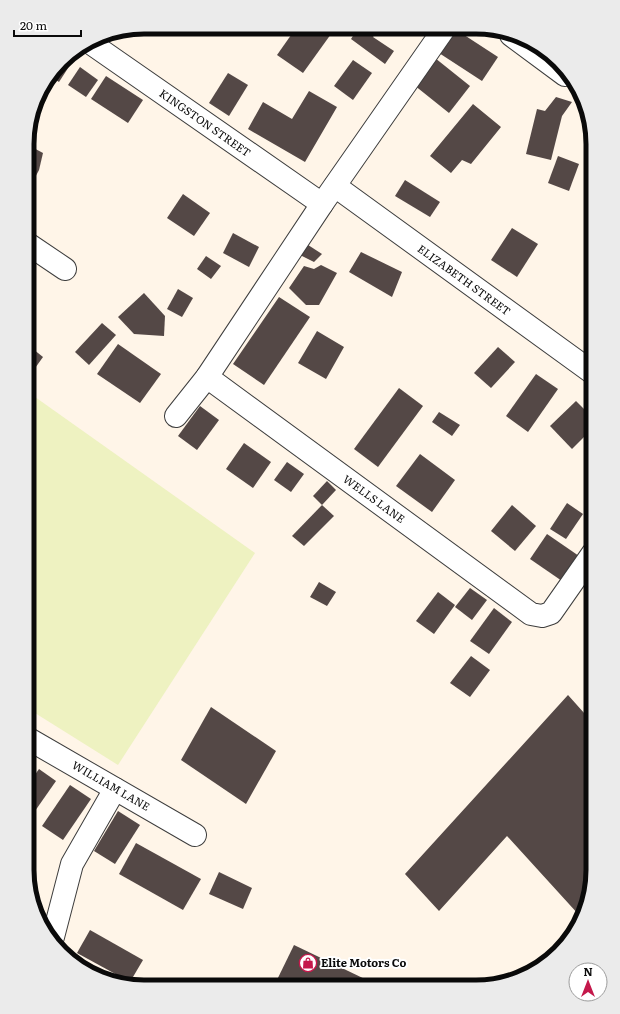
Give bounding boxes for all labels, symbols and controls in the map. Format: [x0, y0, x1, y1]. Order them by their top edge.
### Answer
scale bar [14, 12, 81, 38]
text: 20 m [20, 16, 47, 34]
street label: KINGSTON STREET [157, 85, 255, 160]
street label: ELIZABETH STREET [415, 240, 514, 318]
street label: WELLS LANE [340, 470, 409, 526]
street label: WILLIAM LANE [70, 756, 153, 814]
shop icon: Elite Motors Co [298, 953, 318, 973]
place label: Elite Motors Co [321, 954, 406, 970]
north arrow [568, 962, 608, 1002]
text: N [583, 963, 593, 979]

